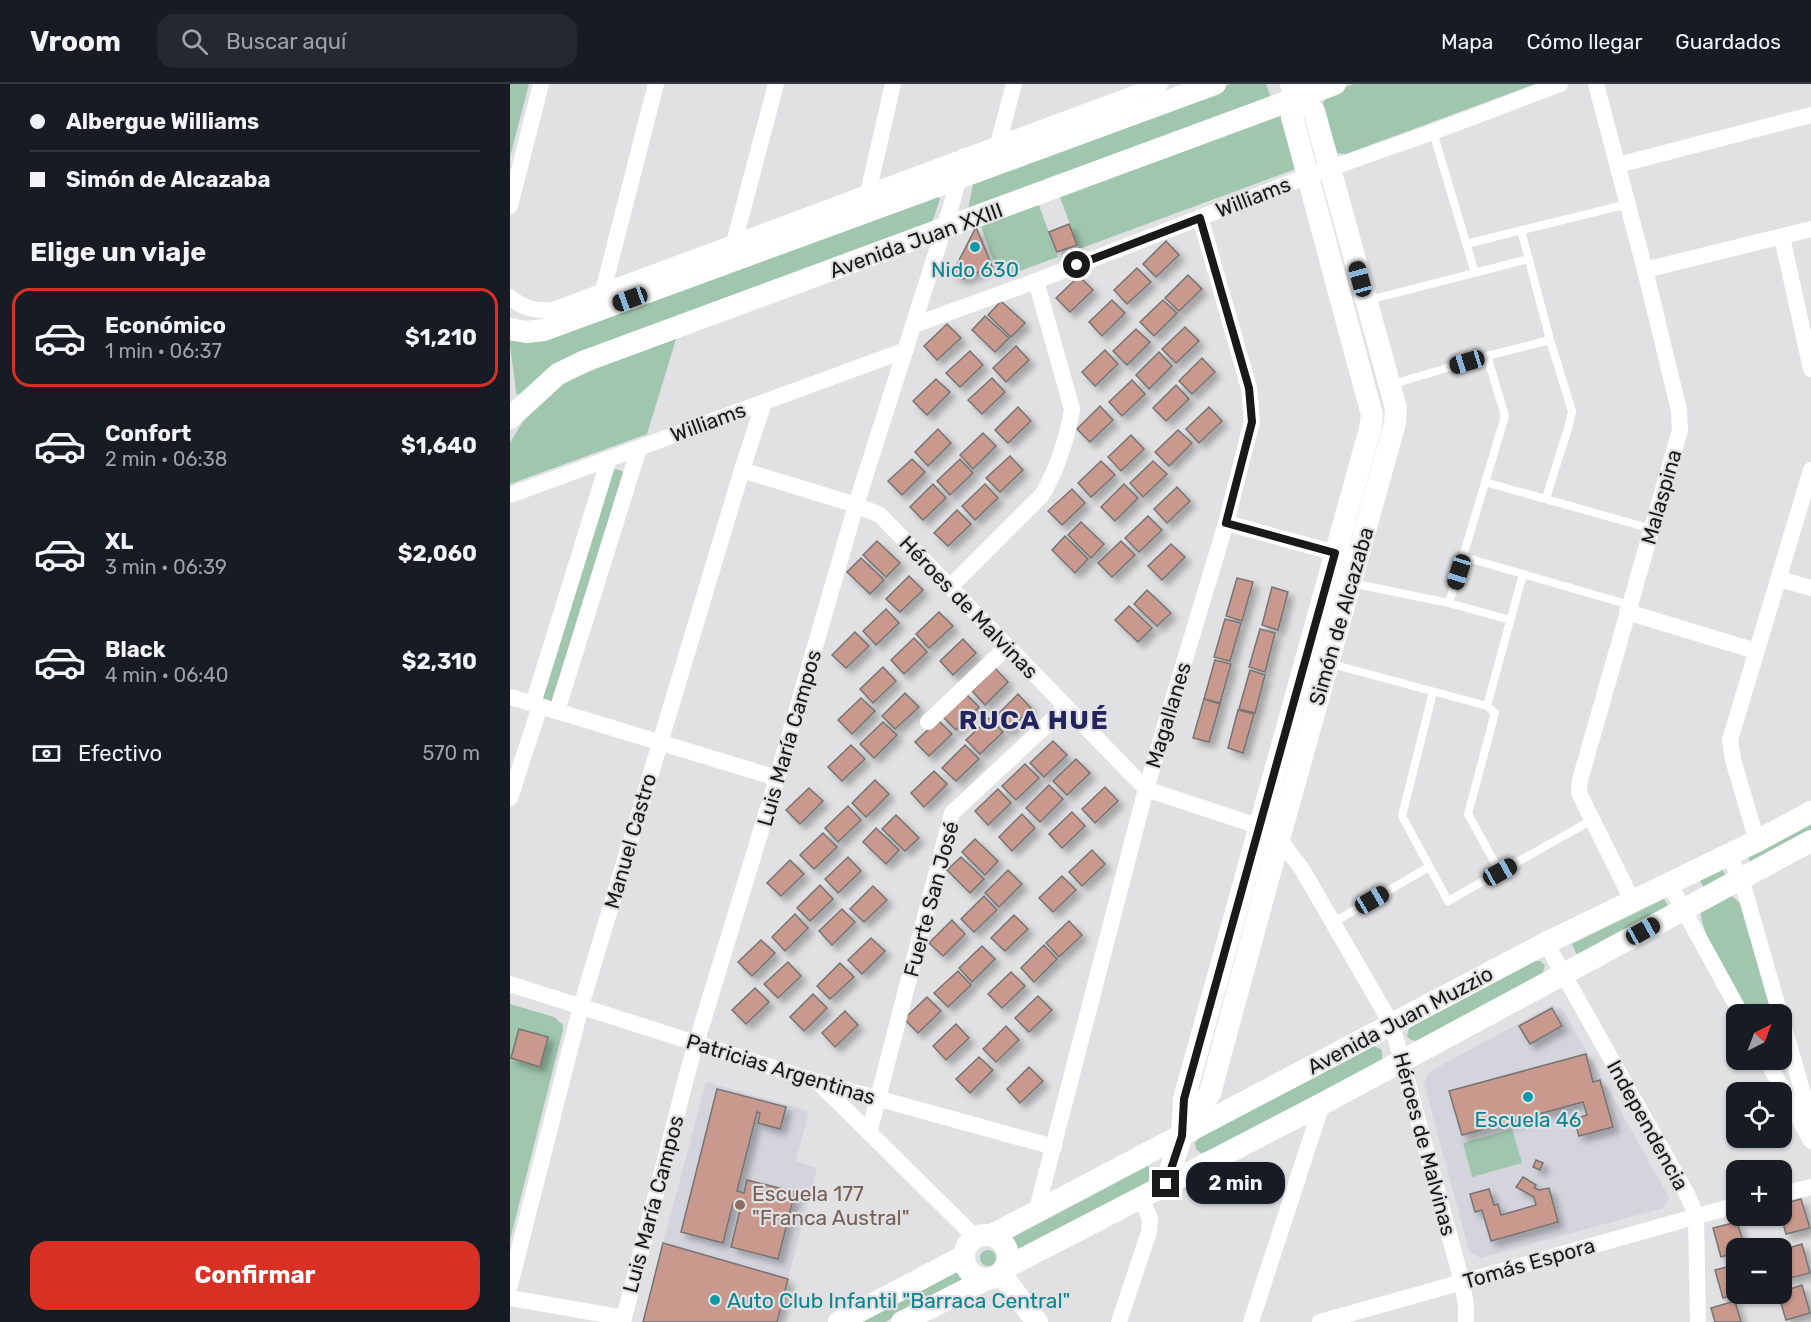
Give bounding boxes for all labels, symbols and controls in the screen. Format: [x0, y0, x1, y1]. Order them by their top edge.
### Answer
search box [157, 14, 577, 68]
text: Vroom [30, 25, 121, 58]
icon: search [178, 25, 211, 58]
text: Buscar aquí [226, 28, 346, 55]
text: Mapa [1441, 29, 1493, 54]
text: Cómo llegar [1526, 29, 1642, 54]
text: Guardados [1675, 29, 1781, 54]
text: Albergue Williams [66, 108, 259, 135]
text: Simón de Alcazaba [66, 166, 270, 193]
street label: Williams [1212, 171, 1294, 223]
street label: Avenida Juan XXIII [826, 197, 1006, 283]
text: Elige un viaje [30, 236, 206, 268]
marker: Nido 630 [968, 240, 982, 254]
route start [1063, 251, 1090, 278]
place label: Nido 630 [931, 257, 1019, 282]
car [1347, 259, 1373, 299]
car [610, 284, 650, 314]
icon: car [33, 311, 87, 365]
text: Económico [105, 312, 226, 339]
text: $1,210 [405, 324, 477, 351]
text: 1 min · 06:37 [105, 339, 222, 363]
car [1447, 348, 1487, 376]
street label: Williams [667, 397, 749, 447]
icon: car [33, 419, 87, 473]
text: Confort [105, 420, 191, 447]
text: $1,640 [401, 432, 477, 459]
text: 2 min · 06:38 [105, 447, 227, 471]
street label: Malaspina [1636, 447, 1686, 547]
street label: Simón de Alcazaba [1304, 524, 1378, 708]
icon: car [33, 527, 87, 581]
text: XL [105, 528, 133, 555]
street label: Héroes de Malvinas [894, 530, 1044, 684]
text: $2,060 [398, 540, 477, 567]
car [1445, 552, 1473, 592]
text: 3 min · 06:39 [105, 555, 227, 579]
icon: car [33, 635, 87, 689]
text: Black [105, 636, 166, 663]
street label: Luis María Campos [752, 647, 826, 829]
text: $2,310 [402, 648, 477, 675]
street label: Magallanes [1140, 659, 1196, 771]
text: 4 min · 06:40 [105, 663, 228, 687]
district label: RUCA HUÉ [959, 704, 1109, 736]
icon: cash [30, 737, 63, 770]
text: Efectivo [78, 740, 162, 767]
text: 570 m [422, 741, 480, 765]
street label: Manuel Castro [599, 770, 661, 912]
street label: Fuerte San José [898, 819, 964, 979]
car [1480, 855, 1520, 889]
car [1352, 883, 1392, 917]
car [1623, 914, 1663, 948]
street label: Avenida Juan Muzzio [1303, 960, 1497, 1080]
north arrow [1726, 1004, 1792, 1070]
map controls [1726, 1004, 1792, 1304]
street label: Patricias Argentinas [683, 1028, 879, 1110]
street label: Héroes de Malvinas [1389, 1050, 1461, 1238]
street label: Independencia [1602, 1056, 1694, 1194]
button: locate [1726, 1082, 1792, 1148]
marker: Escuela 46 [1521, 1090, 1535, 1104]
place label: Escuela 46 [1475, 1107, 1581, 1132]
street label: Luis María Campos [617, 1113, 689, 1295]
button: + [1726, 1160, 1792, 1226]
callout: 2 min [1187, 1163, 1286, 1205]
route end [1152, 1170, 1179, 1197]
text: 2 min [1208, 1171, 1263, 1195]
place label: Escuela 177 "Franca Austral" [752, 1181, 910, 1230]
marker: Escuela 177 "Franca Austral" [733, 1198, 747, 1212]
street label: Tomás Espora [1460, 1232, 1598, 1294]
button: − [1726, 1238, 1792, 1304]
button: Confirmar [30, 1241, 480, 1310]
place label: Auto Club Infantil "Barraca Central" [727, 1288, 1070, 1313]
marker: Auto Club Infantil "Barraca Central" [708, 1293, 722, 1307]

